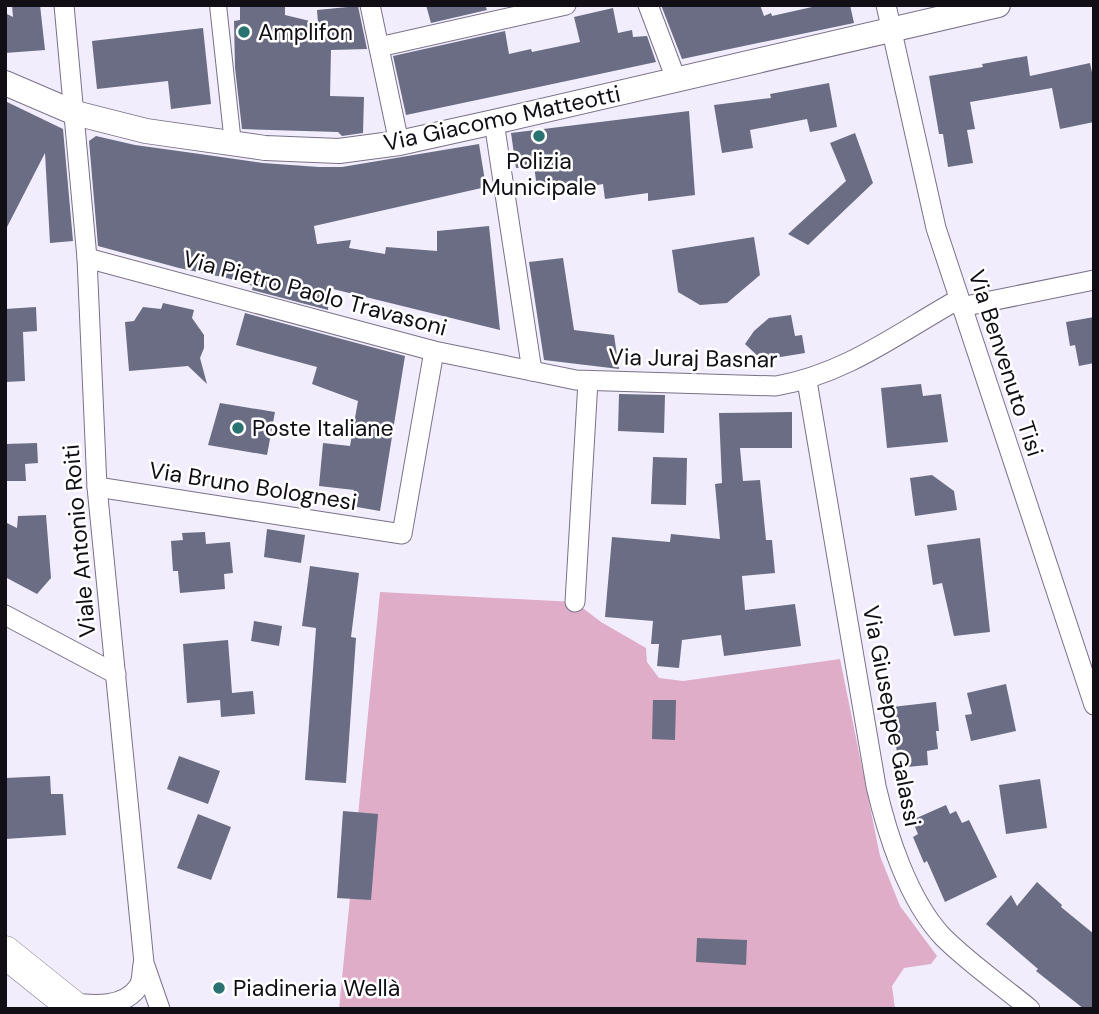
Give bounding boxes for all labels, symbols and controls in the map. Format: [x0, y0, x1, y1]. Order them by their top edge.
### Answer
place label: Amplifon [258, 17, 353, 47]
marker: Amplifon [236, 24, 252, 40]
street label: Via Giacomo Matteotti [381, 78, 623, 158]
marker: Polizia Municipale [531, 128, 547, 144]
place label: Polizia Municipale [481, 146, 597, 202]
street label: Via Pietro Paolo Travasoni [180, 243, 450, 343]
street label: Via Benvenuto Tisi [962, 266, 1050, 460]
street label: Via Juraj Basnar [608, 342, 778, 374]
place label: Poste Italiane [252, 413, 394, 443]
marker: Poste Italiane [230, 420, 246, 436]
street label: Viale Antonio Roiti [56, 443, 102, 639]
street label: Via Bruno Bolognesi [147, 455, 359, 517]
street label: Via Giuseppe Galassi [856, 603, 928, 829]
place label: Piadineria Wellà [233, 973, 400, 1003]
marker: Piadineria Wellà [211, 980, 227, 996]

